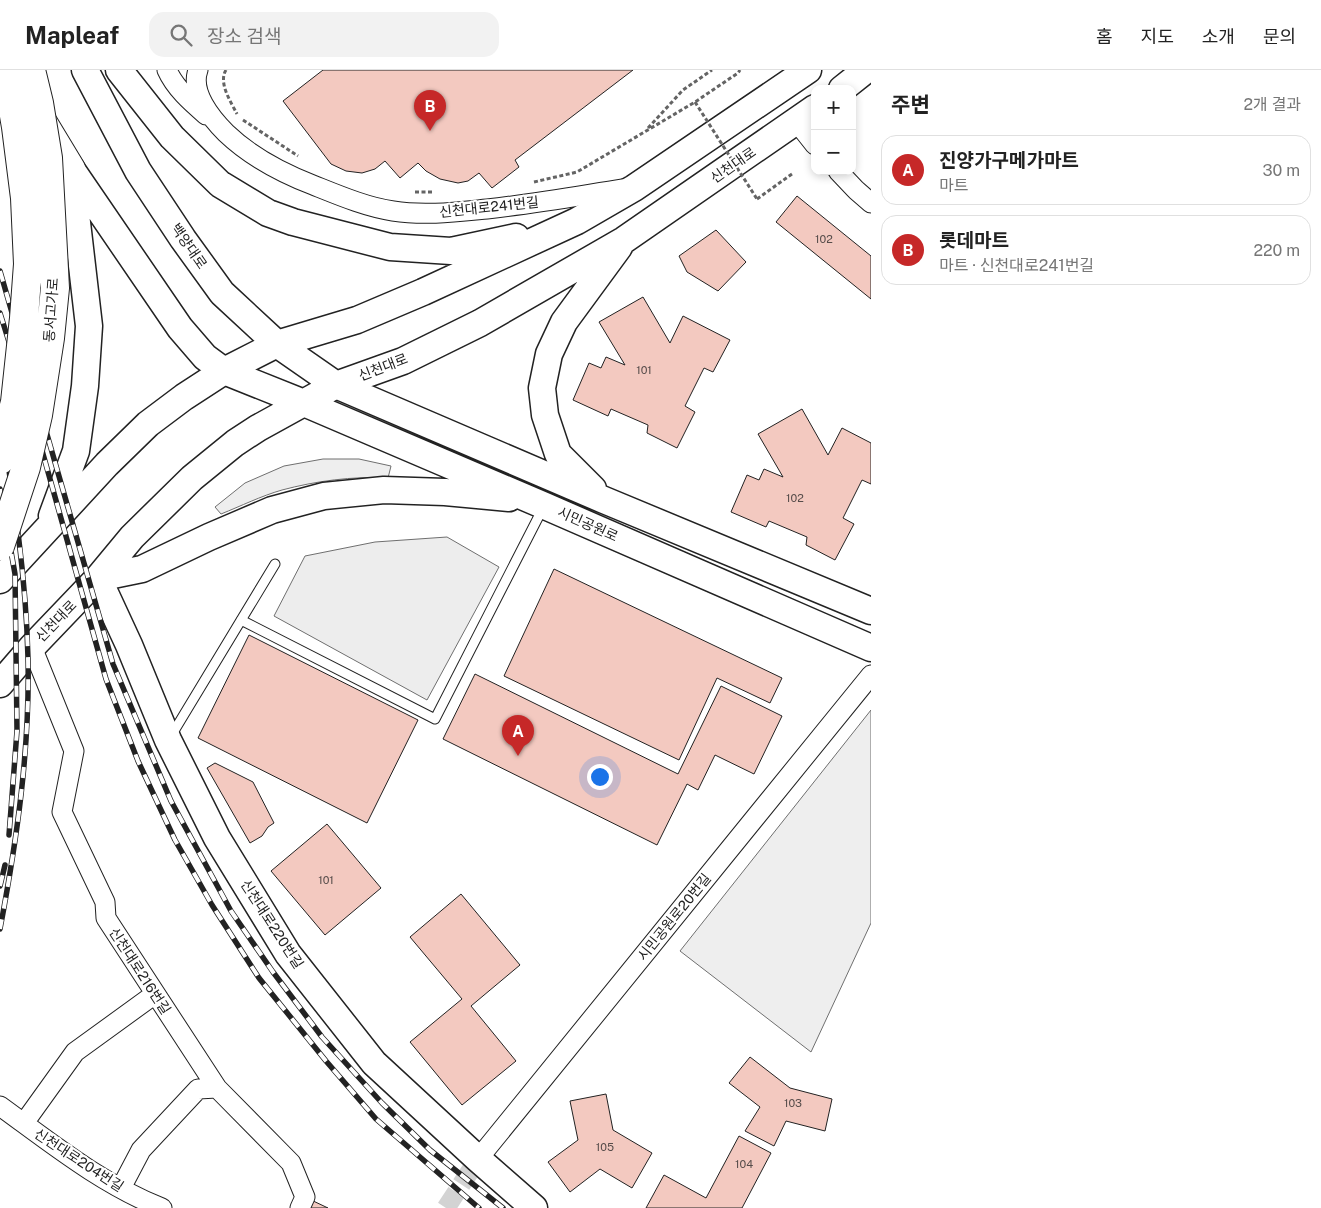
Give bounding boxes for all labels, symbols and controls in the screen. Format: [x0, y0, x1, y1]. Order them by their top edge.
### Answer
search box [149, 12, 499, 57]
text: Mapleaf [25, 21, 119, 49]
icon: search [167, 21, 195, 49]
text: 장소 검색 [207, 25, 282, 47]
text: 홈 [1096, 26, 1113, 47]
text: 지도 [1141, 26, 1174, 47]
text: 소개 [1202, 26, 1235, 47]
text: 문의 [1263, 26, 1296, 47]
map controls [811, 85, 856, 175]
button: + [811, 85, 856, 130]
pin: B [414, 90, 446, 131]
text: 주변 [891, 92, 930, 117]
text: 2개 결과 [1243, 95, 1301, 114]
button: − [811, 130, 856, 175]
street label: 신천대로 [707, 144, 759, 186]
text: 진양가구메가마트 [939, 149, 1079, 171]
text: A [902, 161, 914, 180]
text: 30 m [1263, 161, 1300, 180]
text: 마트 [939, 176, 968, 195]
street label: 신천대로241번길 [438, 194, 540, 220]
street label: 백양대로 [168, 220, 210, 272]
text: 롯데마트 [939, 229, 1009, 251]
house number: 102 [815, 233, 833, 245]
text: B [903, 241, 913, 260]
text: 220 m [1253, 241, 1300, 260]
text: 마트 · 신천대로241번길 [939, 256, 1094, 275]
street label: 동서고가로 [41, 277, 61, 343]
street label: 신천대로 [356, 350, 410, 384]
house number: 101 [636, 364, 652, 376]
house number: 102 [786, 492, 804, 504]
street label: 시민공원로 [555, 504, 621, 544]
street label: 신천대로 [32, 597, 80, 645]
pin: A [502, 715, 534, 756]
your location [587, 764, 613, 790]
street label: 시민공원로20번길 [634, 870, 714, 964]
house number: 101 [318, 874, 334, 886]
street label: 신천대로220번길 [237, 877, 307, 971]
street label: 신천대로216번길 [106, 925, 174, 1017]
house number: 103 [784, 1097, 802, 1109]
street label: 신천대로204번길 [31, 1125, 127, 1195]
house number: 105 [596, 1141, 614, 1153]
house number: 104 [735, 1158, 753, 1170]

